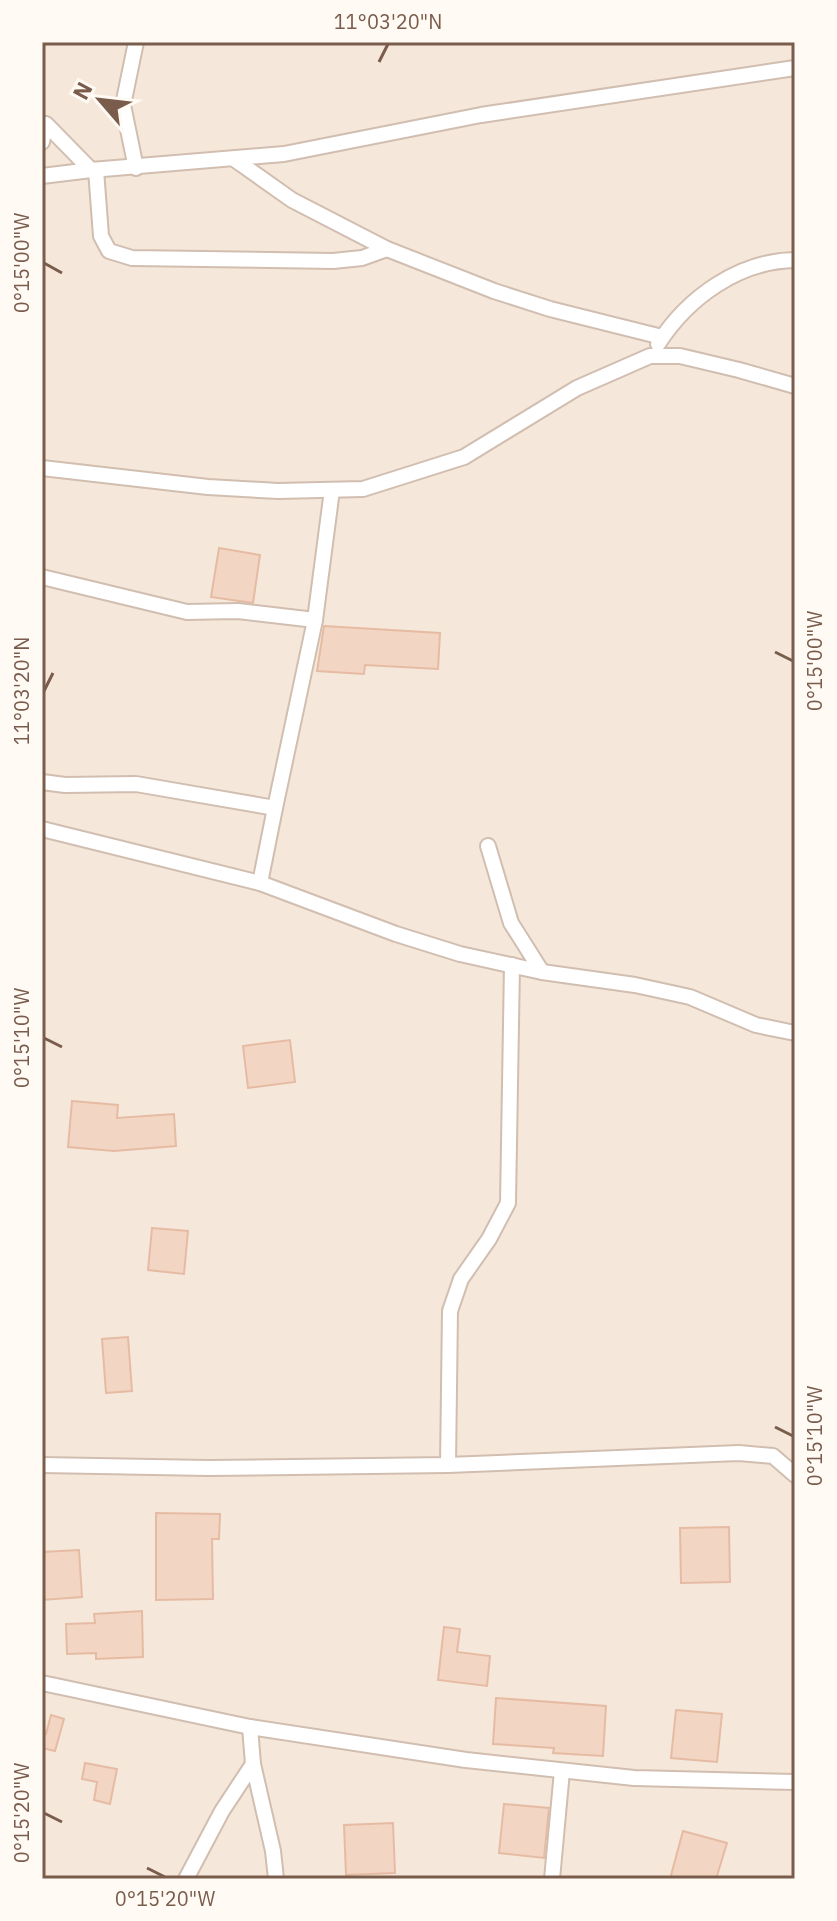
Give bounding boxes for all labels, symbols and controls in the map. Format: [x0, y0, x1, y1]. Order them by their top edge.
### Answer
text: 11°03'20"N [334, 8, 442, 35]
north arrow [60, 60, 140, 140]
text: N [65, 77, 98, 104]
text: 0°15'00"W [8, 212, 35, 313]
text: 0°15'00"W [801, 610, 828, 711]
text: 11°03'20"N [8, 637, 35, 745]
text: 0°15'10"W [8, 987, 35, 1088]
text: 0°15'10"W [801, 1385, 828, 1486]
text: 0°15'20"W [8, 1762, 35, 1863]
text: 0°15'20"W [115, 1885, 216, 1912]

